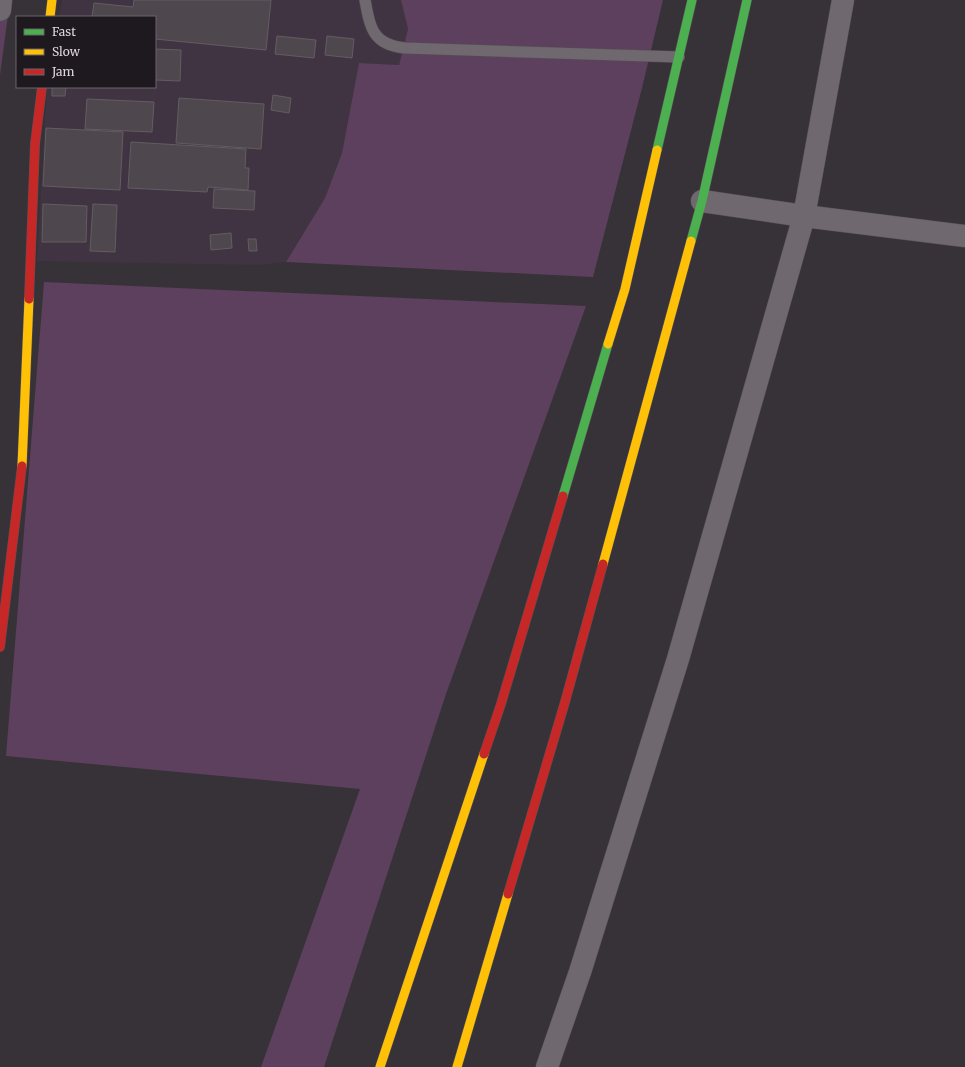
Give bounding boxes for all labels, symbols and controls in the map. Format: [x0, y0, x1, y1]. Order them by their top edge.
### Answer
legend [16, 16, 156, 88]
text: Fast [52, 24, 76, 39]
text: Slow [52, 44, 81, 59]
text: Jam [51, 64, 75, 79]

